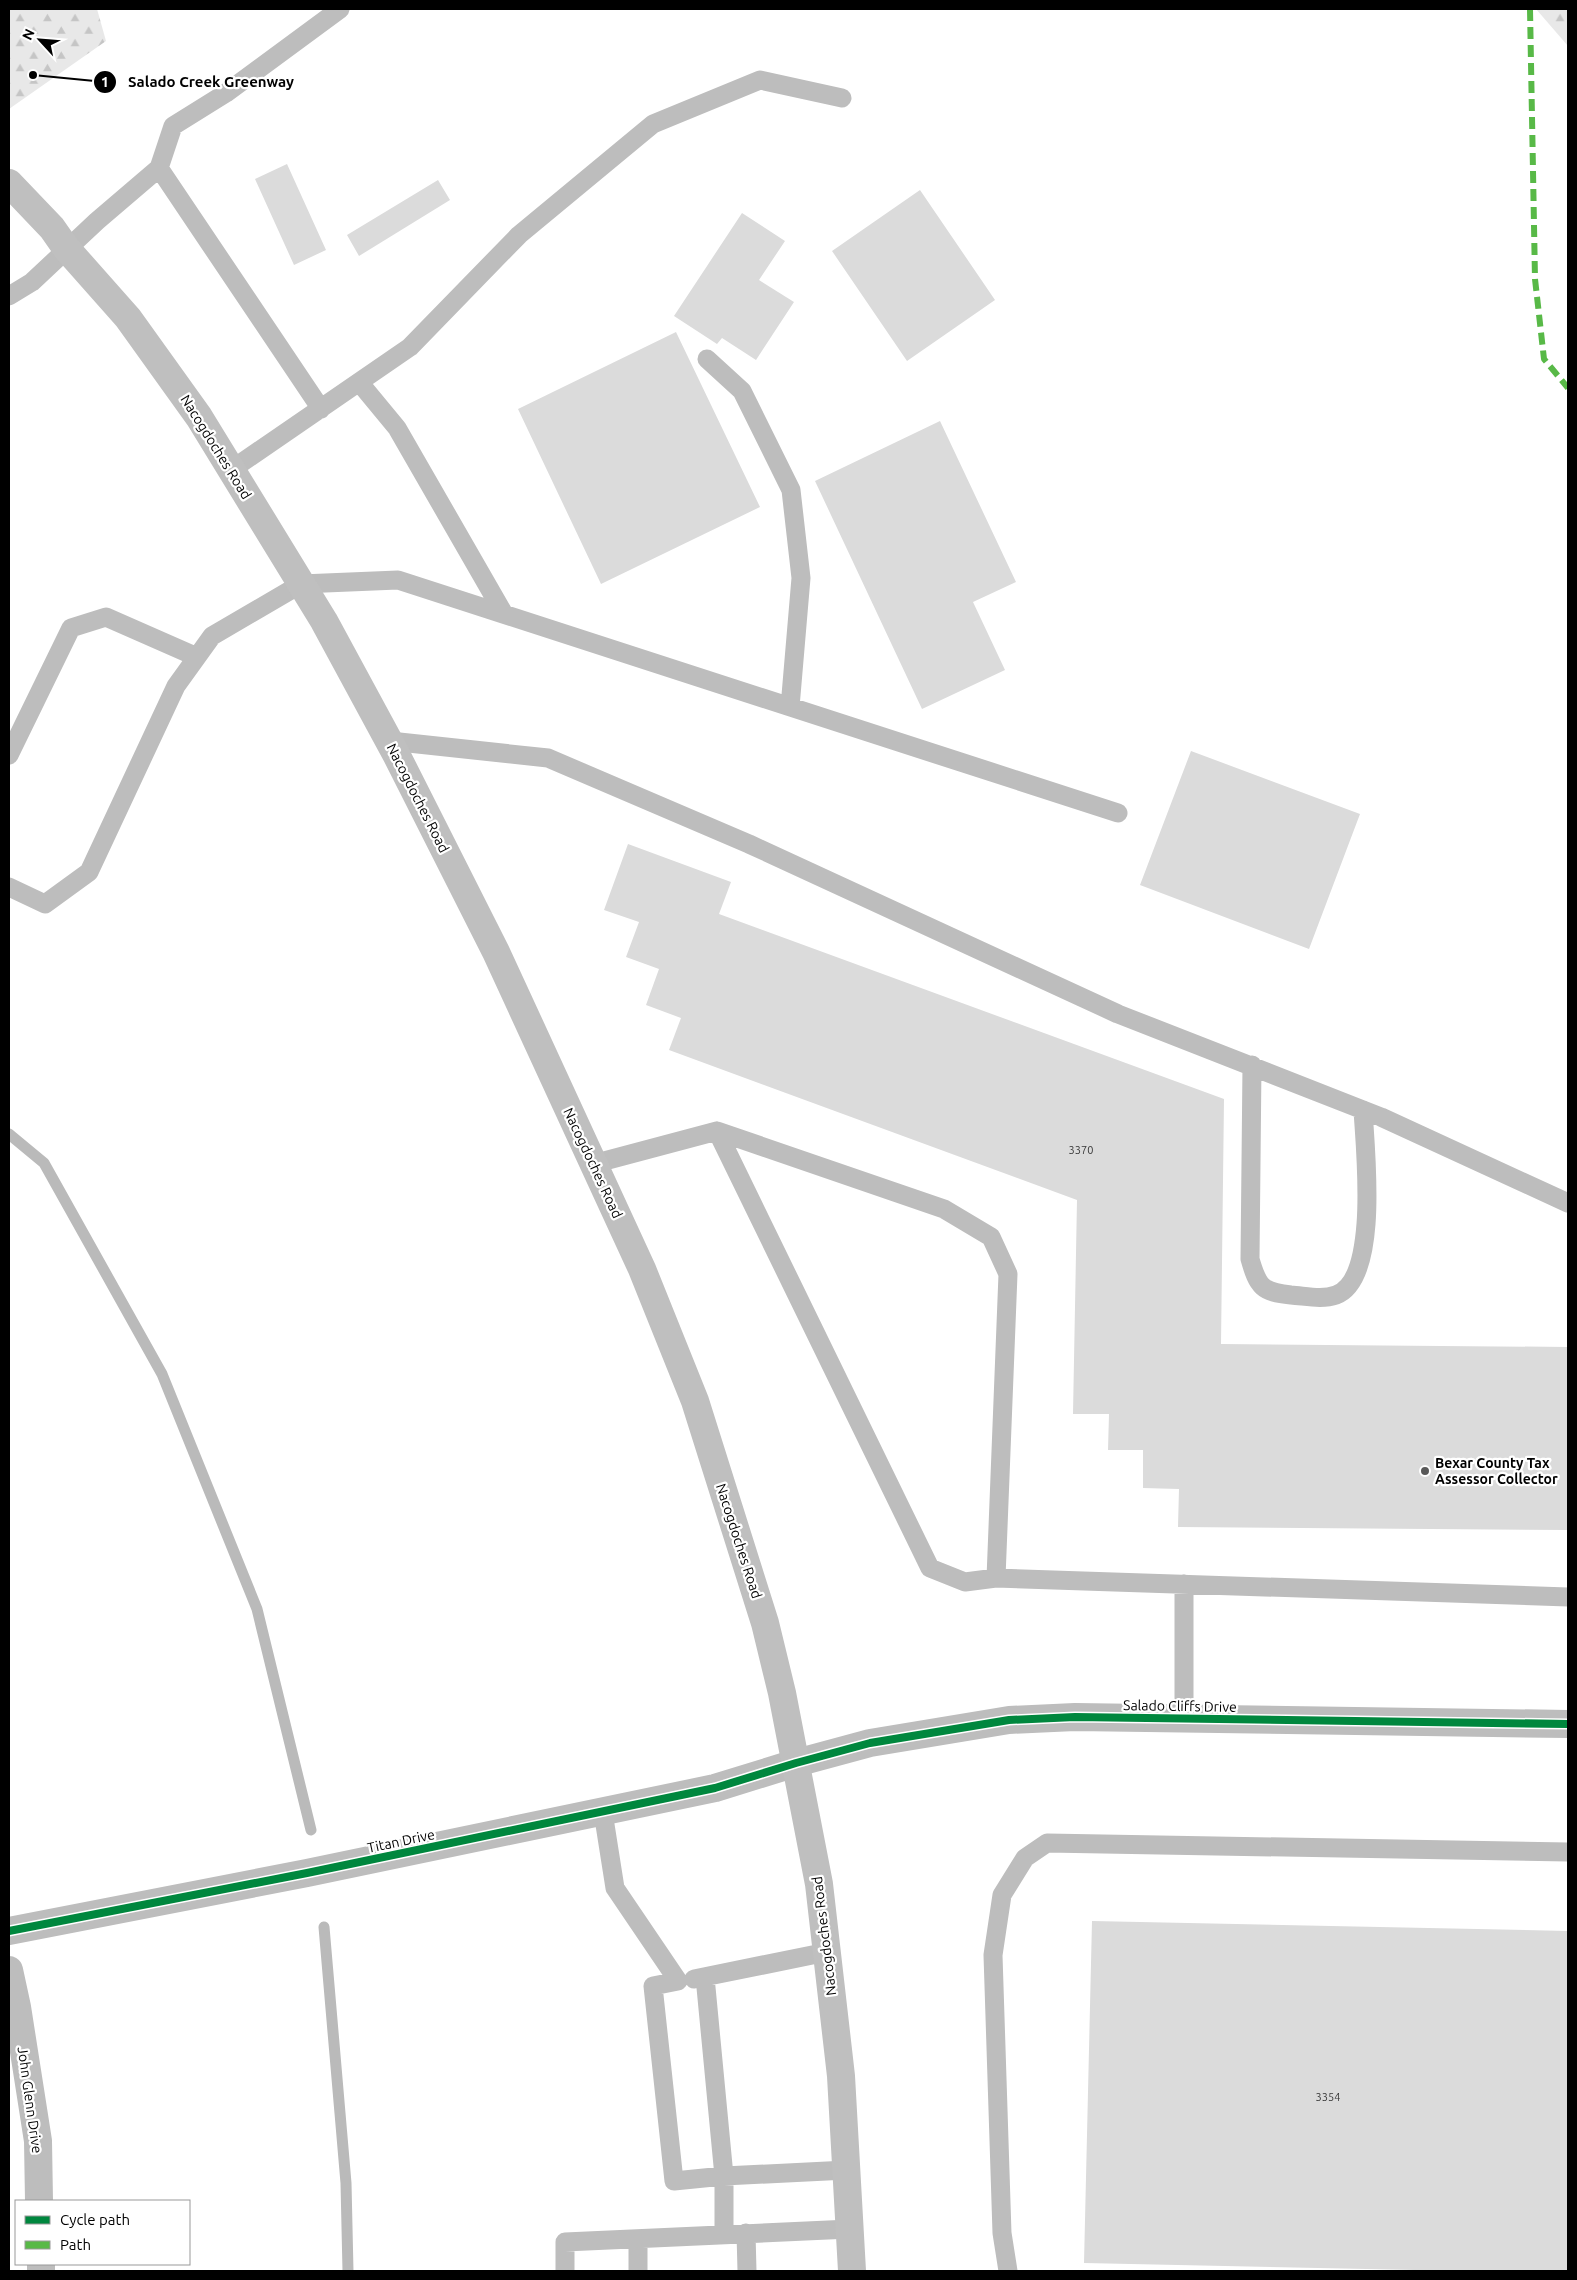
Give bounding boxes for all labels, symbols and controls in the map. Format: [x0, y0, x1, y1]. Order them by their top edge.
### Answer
north arrow [15, 15, 65, 65]
text: N [19, 26, 38, 43]
callout: Salado Creek Greenway [93, 67, 304, 97]
text: 1 [101, 73, 109, 90]
text: Salado Creek Greenway [128, 73, 294, 90]
street label: Nacogdoches Road [177, 392, 255, 502]
street label: Nacogdoches Road [384, 741, 452, 855]
street label: Nacogdoches Road [560, 1105, 626, 1221]
house number: 3370 [1069, 1144, 1093, 1156]
place label: Bexar County Tax Assessor Collector [1435, 1455, 1558, 1487]
marker: Bexar County Tax Assessor Collector [1419, 1465, 1431, 1477]
street label: Nacogdoches Road [713, 1481, 765, 1601]
street label: Salado Cliffs Drive [1123, 1697, 1237, 1715]
street label: Titan Drive [366, 1826, 436, 1856]
street label: Nacogdoches Road [809, 1875, 839, 1997]
street label: John Glenn Drive [15, 2046, 45, 2154]
house number: 3354 [1316, 2091, 1340, 2103]
legend [15, 2200, 190, 2265]
text: Cycle path [60, 2211, 130, 2228]
text: Path [60, 2236, 91, 2253]

